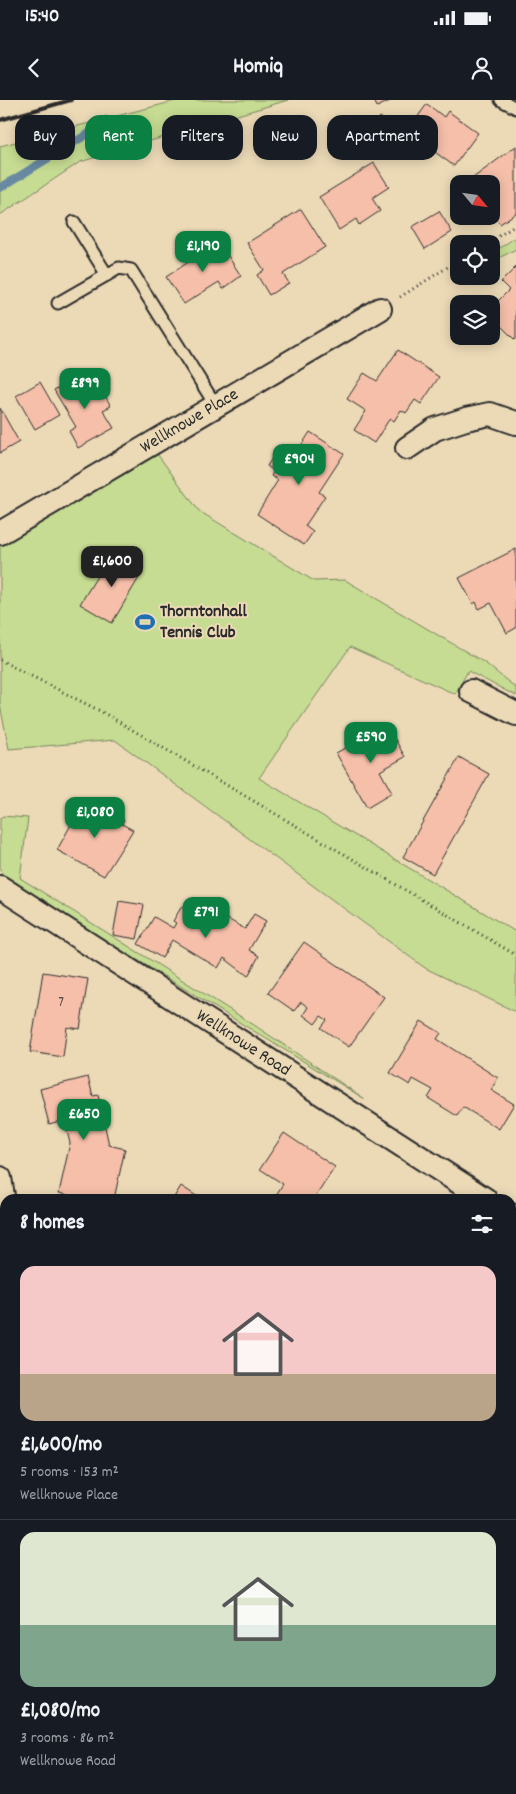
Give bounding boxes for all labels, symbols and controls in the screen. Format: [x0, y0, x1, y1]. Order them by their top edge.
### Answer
text: 15:40 [25, 4, 59, 31]
text: Homiq [233, 52, 283, 83]
icon: back [20, 54, 48, 82]
icon: person [468, 54, 496, 82]
chip: Buy [15, 115, 75, 160]
chip: Rent [85, 115, 152, 160]
chip: Filters [162, 115, 243, 160]
chip: New [253, 115, 317, 160]
chip: Apartment [327, 115, 438, 160]
north arrow [450, 175, 500, 225]
map controls [450, 175, 500, 345]
pin: £1,190 [162, 230, 244, 273]
text: £1,190 [186, 235, 220, 258]
button: locate [450, 235, 500, 285]
button: layers [450, 295, 500, 345]
pin: £899 [55, 368, 115, 410]
text: £899 [70, 372, 100, 395]
street label: Wellknowe Place [136, 382, 243, 460]
pin: £904 [269, 444, 329, 486]
text: £904 [284, 448, 314, 471]
pin: £1,600 [71, 546, 153, 588]
text: £1,600 [92, 550, 132, 573]
place label: Thorntonhall Tennis Club [160, 600, 247, 646]
sports icon: Thorntonhall Tennis Club [134, 611, 156, 633]
pin: £590 [341, 722, 401, 764]
text: £590 [355, 726, 387, 749]
pin: £1,080 [54, 796, 136, 839]
text: £1,080 [76, 801, 114, 824]
pin: £791 [176, 896, 236, 939]
text: £791 [194, 901, 218, 924]
house number: 7 [58, 992, 64, 1014]
street label: Wellknowe Road [191, 1004, 295, 1083]
pin: £650 [54, 1098, 114, 1141]
text: £650 [68, 1103, 100, 1126]
text: 8 homes [20, 1209, 85, 1239]
icon: filters [468, 1210, 496, 1238]
icon: home [213, 1299, 303, 1389]
text: £1,600/mo [20, 1431, 102, 1461]
text: 5 rooms · 153 m² [20, 1461, 118, 1484]
text: Wellknowe Place [20, 1484, 118, 1507]
icon: home [213, 1564, 303, 1654]
text: £1,080/mo [20, 1697, 100, 1727]
text: 3 rooms · 86 m² [20, 1727, 114, 1750]
text: Wellknowe Road [20, 1750, 116, 1773]

